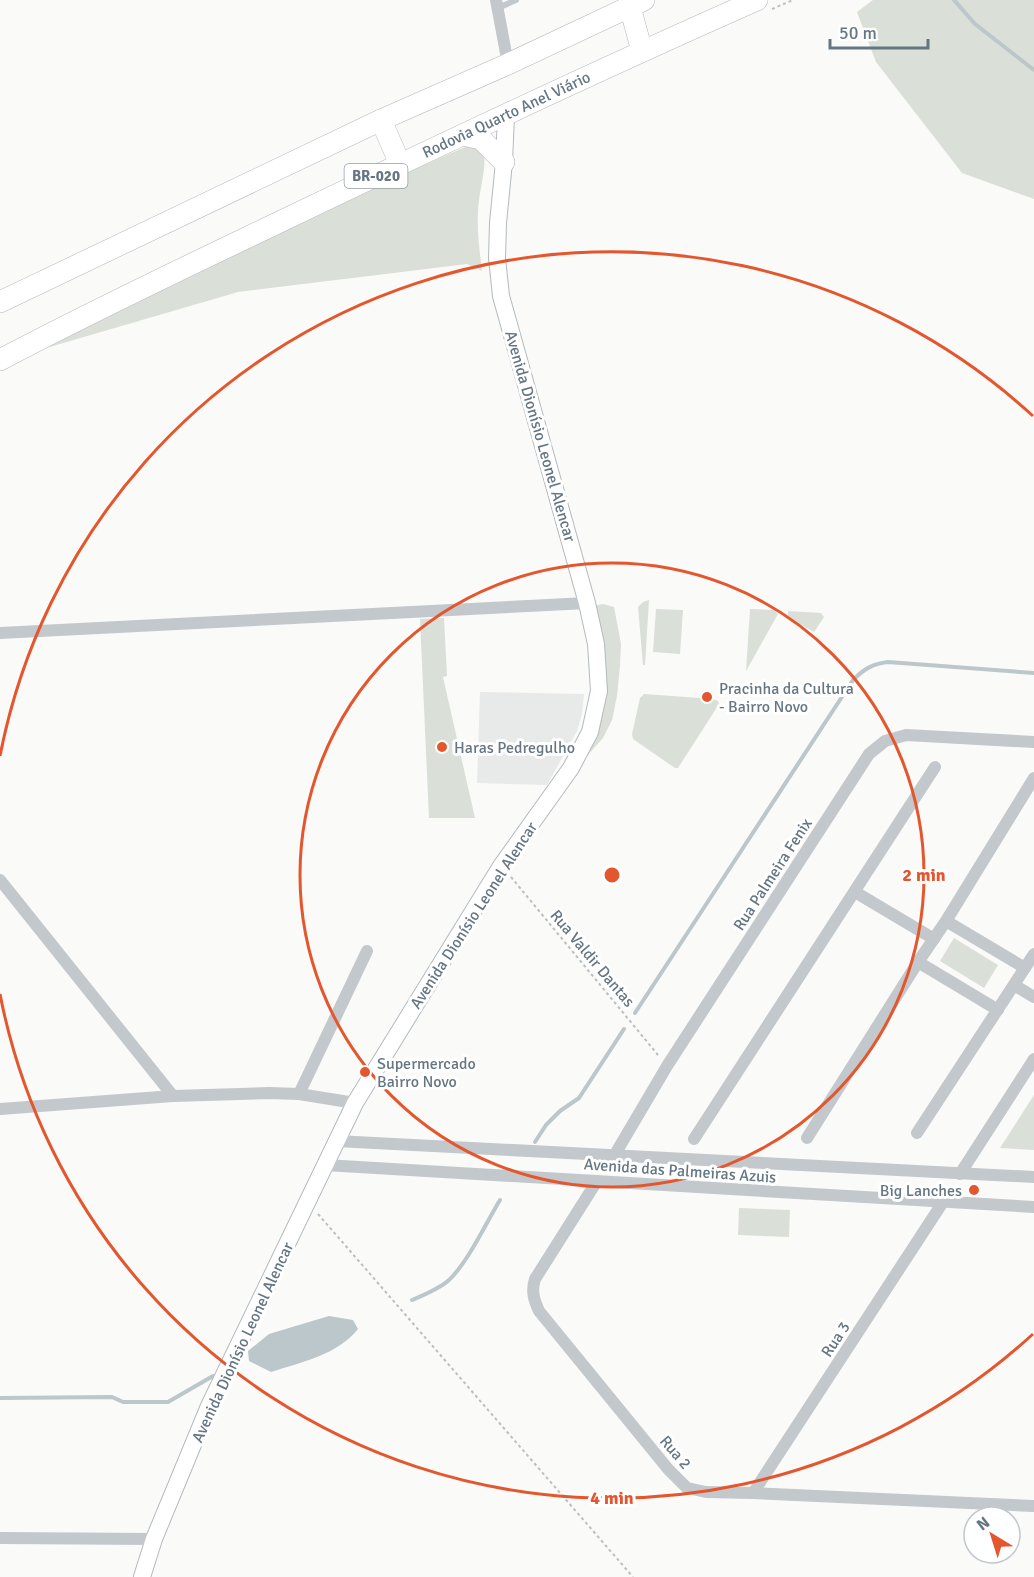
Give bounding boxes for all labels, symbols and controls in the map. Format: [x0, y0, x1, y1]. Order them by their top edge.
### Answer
scale bar [830, 12, 928, 50]
text: 50 m [839, 22, 877, 44]
street label: Rodovia Quarto Anel Viário [419, 67, 594, 163]
road number: BR-020 [344, 164, 407, 188]
street label: Avenida Dionísio Leonel Alencar [500, 328, 580, 544]
place label: Pracinha da Cultura - Bairro Novo [719, 679, 854, 717]
marker: Pracinha da Cultura - Bairro Novo [700, 690, 714, 704]
place label: Haras Pedregulho [454, 738, 575, 758]
marker: Haras Pedregulho [435, 740, 449, 754]
street label: Rua Palmeira Fenix [729, 814, 817, 934]
street label: Avenida Dionísio Leonel Alencar [406, 818, 542, 1013]
text: 2 min [902, 864, 946, 886]
centre of rings [602, 865, 622, 885]
street label: Rua Valdir Dantas [546, 906, 639, 1011]
place label: Supermercado Bairro Novo [377, 1054, 476, 1092]
marker: Supermercado Bairro Novo [358, 1065, 372, 1079]
street label: Avenida das Palmeiras Azuis [583, 1154, 777, 1188]
place label: Big Lanches [880, 1181, 962, 1201]
marker: Big Lanches [967, 1183, 981, 1197]
street label: Avenida Dionísio Leonel Alencar [188, 1239, 298, 1446]
street label: Rua 3 [817, 1318, 855, 1361]
street label: Rua 2 [655, 1432, 695, 1474]
text: 4 min [590, 1487, 634, 1509]
north arrow [962, 1505, 1022, 1565]
text: N [973, 1513, 994, 1535]

